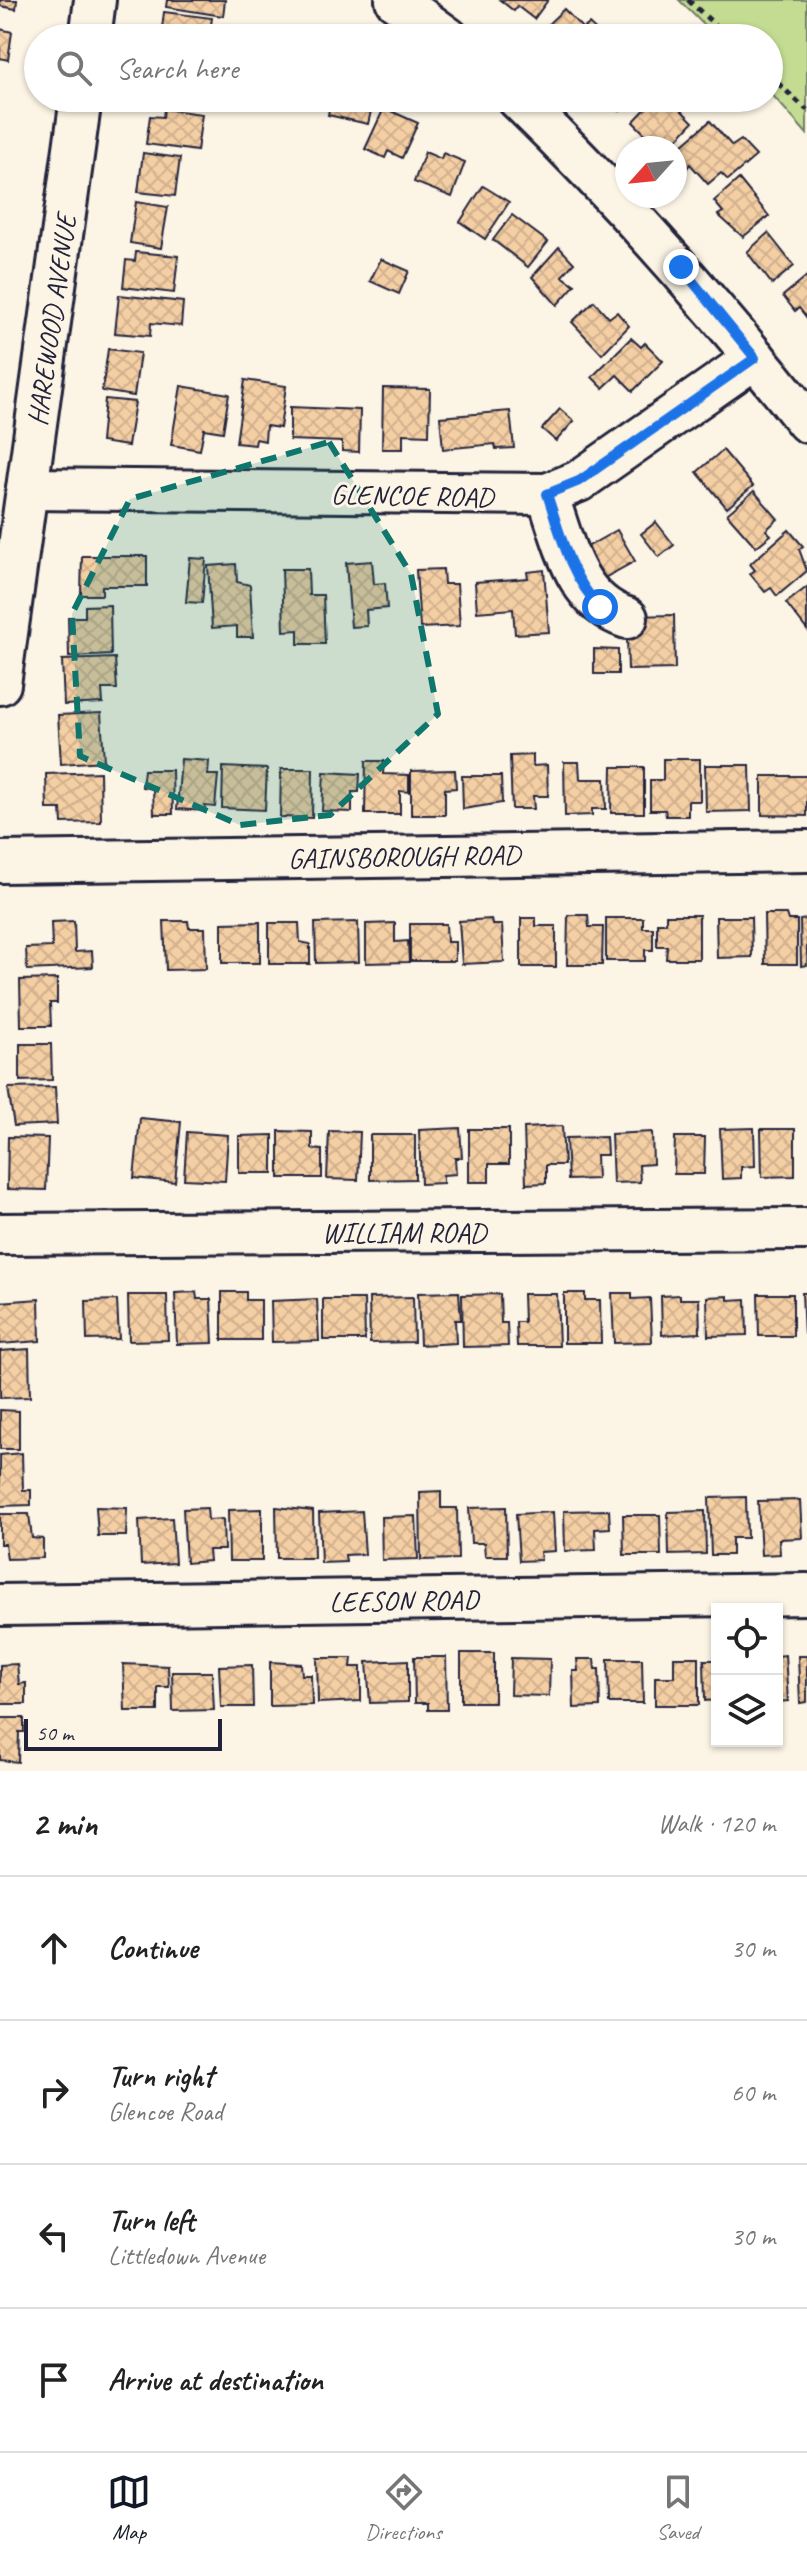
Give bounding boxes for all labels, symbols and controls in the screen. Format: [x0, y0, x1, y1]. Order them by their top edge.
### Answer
search box [24, 24, 783, 112]
icon: search [52, 46, 96, 90]
text: Search here [116, 49, 238, 87]
north arrow [615, 136, 687, 208]
street label: HAREWOOD AVENUE [19, 209, 84, 428]
route end [663, 249, 699, 285]
street label: GLENCOE ROAD [331, 477, 496, 514]
route start [582, 589, 618, 625]
street label: GAINSBOROUGH ROAD [288, 837, 523, 876]
street label: WILLIAM ROAD [322, 1215, 489, 1250]
street label: LEESON ROAD [329, 1582, 481, 1619]
map controls [711, 1603, 783, 1747]
button: locate [711, 1603, 783, 1675]
button: layers [711, 1675, 783, 1747]
scale bar [24, 1715, 222, 1751]
text: 50 m [36, 1719, 73, 1747]
text: 2 min [32, 1802, 97, 1845]
text: Walk · 120 m [658, 1807, 775, 1840]
icon: ahead [32, 1926, 76, 1970]
text: Continue [108, 1929, 198, 1967]
text: 30 m [731, 1932, 775, 1965]
text: Turn right [108, 2057, 213, 2095]
icon: right [32, 2070, 76, 2114]
text: 60 m [731, 2076, 775, 2109]
text: Glencoe Road [108, 2095, 223, 2128]
text: Turn left [108, 2201, 195, 2239]
icon: left [32, 2214, 76, 2258]
text: 30 m [731, 2220, 775, 2253]
text: Littledown Avenue [108, 2239, 265, 2272]
icon: arrive [32, 2358, 76, 2402]
text: Arrive at destination [108, 2361, 323, 2399]
tab: Map [107, 2470, 151, 2546]
tab: Directions [365, 2470, 442, 2546]
tab: Saved [656, 2470, 700, 2546]

